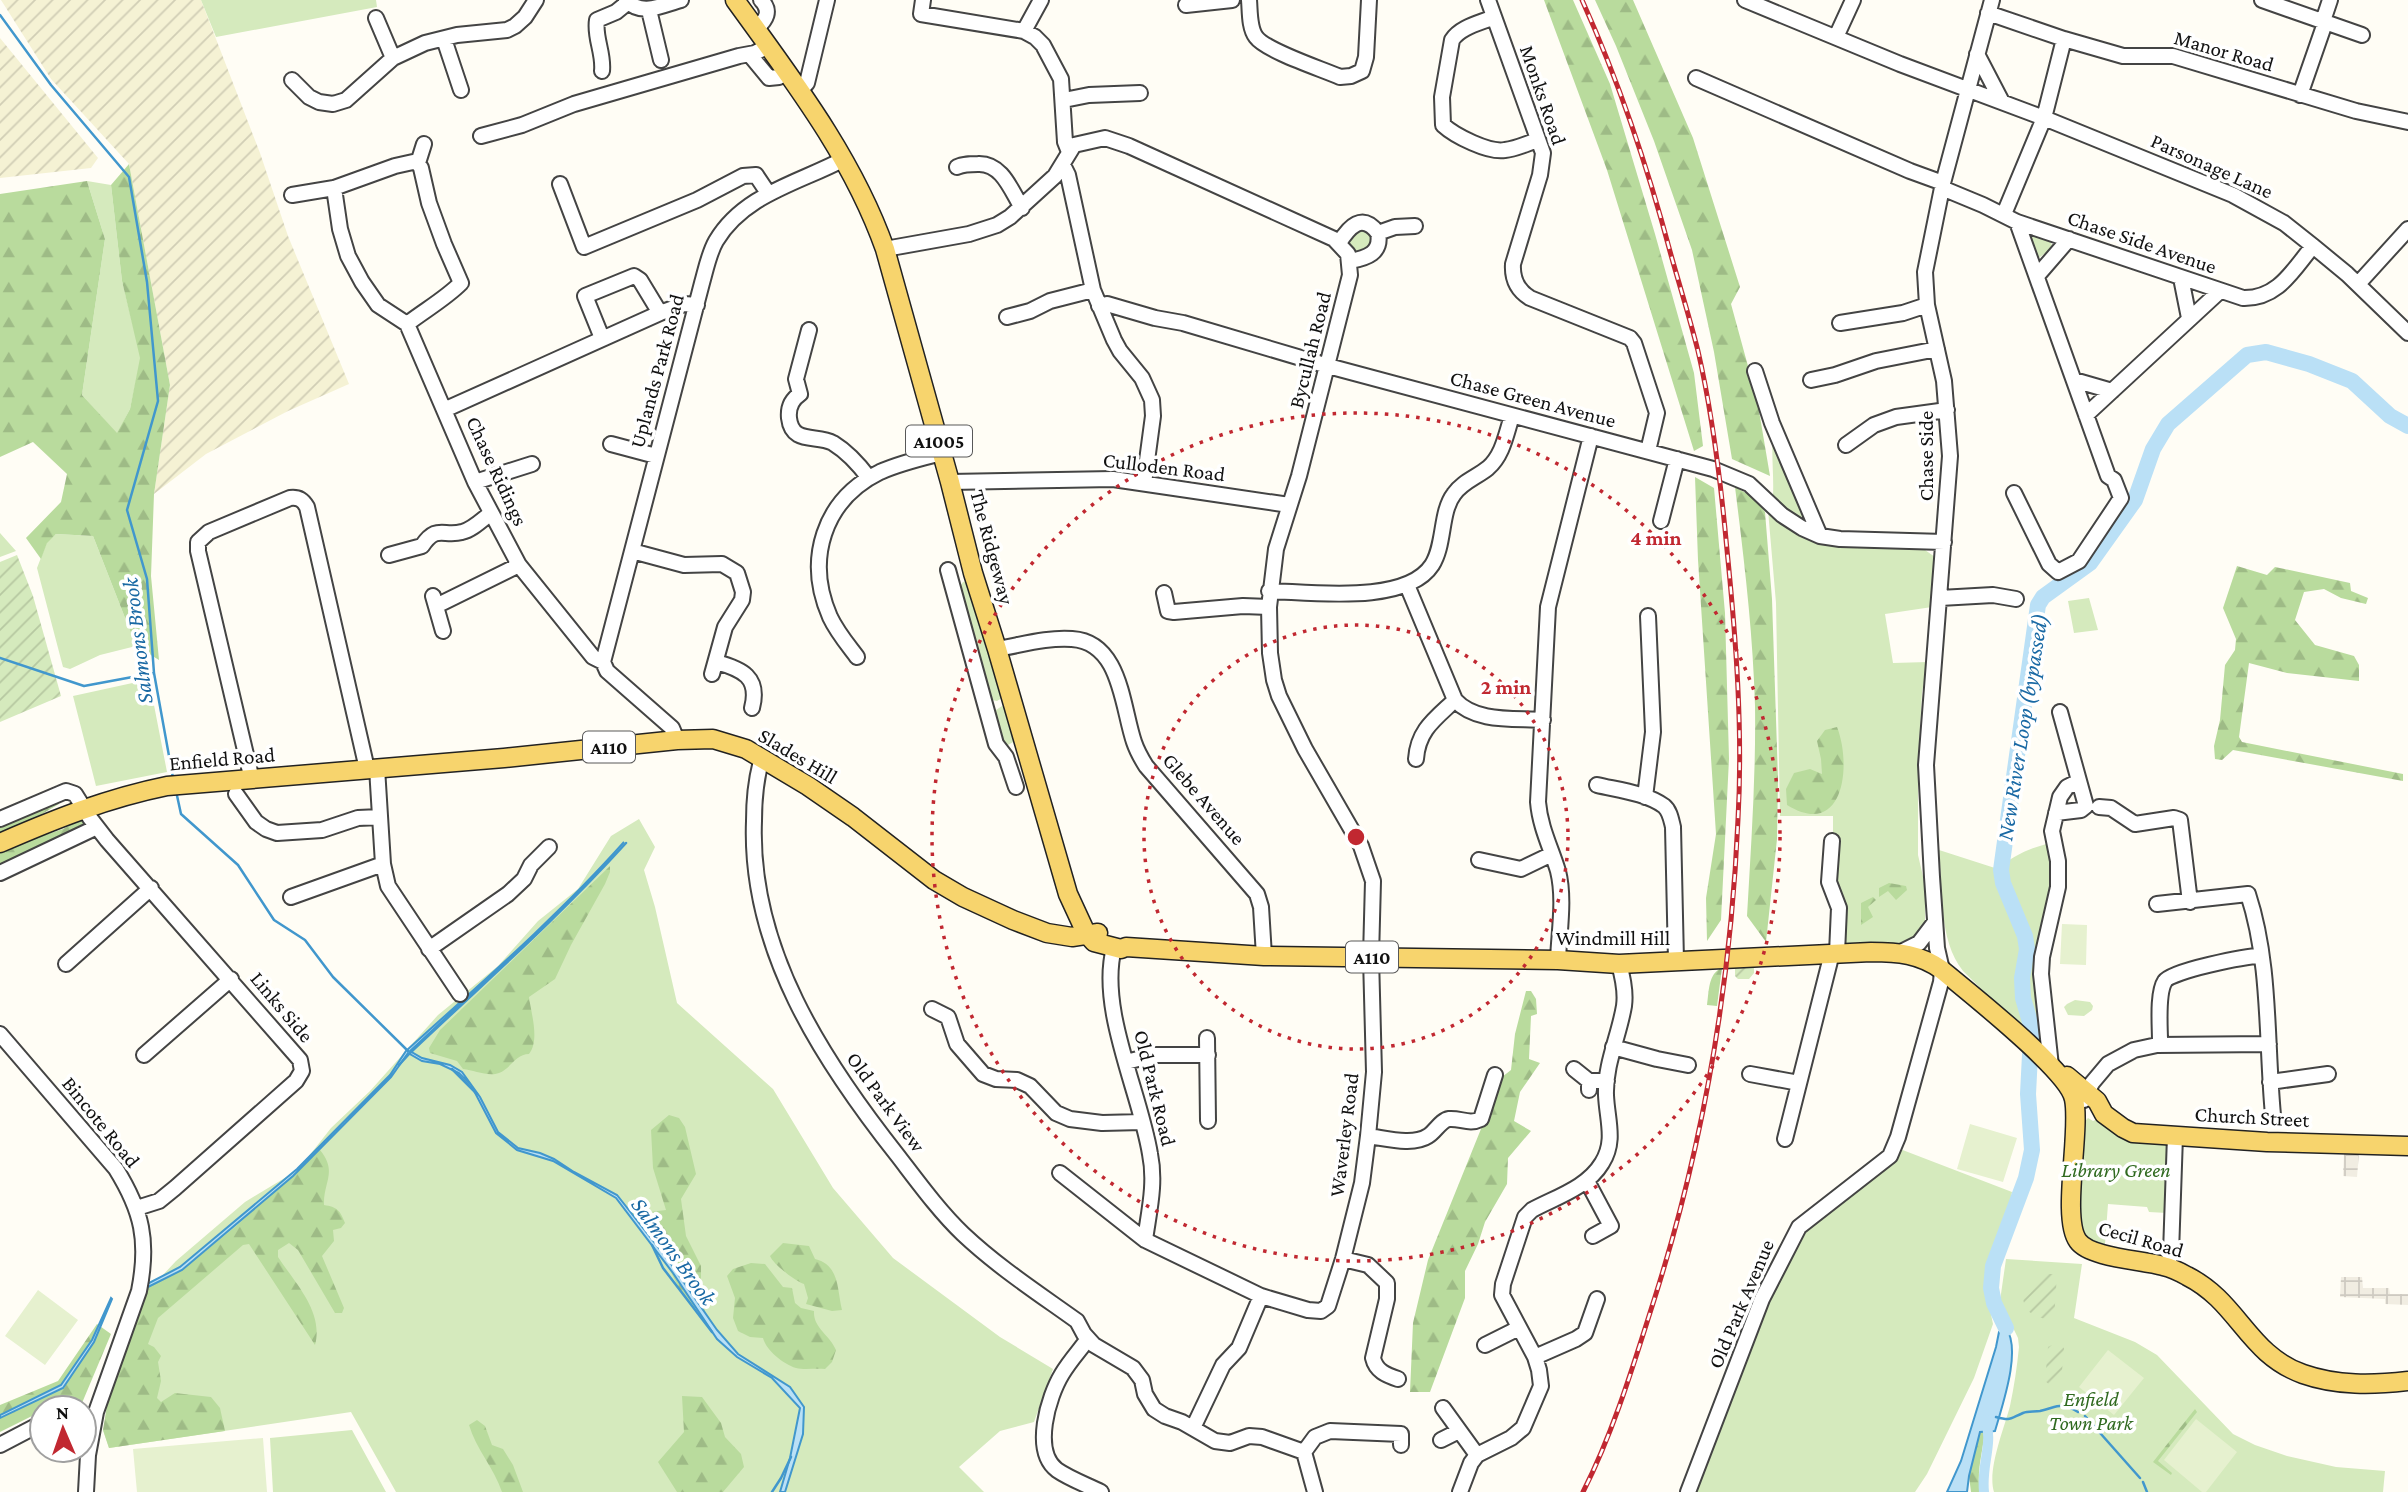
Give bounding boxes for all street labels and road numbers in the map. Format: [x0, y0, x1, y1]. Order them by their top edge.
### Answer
street label: Manor Road [2171, 25, 2277, 77]
street label: Monks Road [1515, 42, 1571, 148]
street label: Parsonage Lane [2147, 128, 2277, 204]
street label: Chase Side Avenue [2064, 205, 2220, 279]
street label: Bycullah Road [1284, 289, 1336, 411]
street label: Uplands Park Road [625, 291, 689, 451]
street label: Chase Green Avenue [1447, 365, 1619, 433]
street label: Chase Side [1914, 411, 1938, 501]
street label: Chase Ridings [461, 412, 533, 530]
road number: A1005 [906, 426, 972, 456]
street label: Culloden Road [1102, 448, 1226, 486]
street label: The Ridgeway [965, 487, 1019, 607]
street label: Slades Hill [754, 723, 842, 789]
road number: A110 [583, 732, 635, 762]
street label: Enfield Road [168, 742, 276, 776]
street label: Glebe Avenue [1158, 748, 1250, 850]
street label: Windmill Hill [1556, 926, 1670, 950]
road number: A110 [1346, 942, 1398, 973]
street label: Links Side [245, 967, 319, 1047]
street label: Old Park Road [1129, 1028, 1181, 1148]
street label: Old Park View [842, 1047, 931, 1157]
street label: Bincote Road [57, 1072, 145, 1172]
street label: Waverley Road [1324, 1072, 1364, 1198]
street label: Church Street [2194, 1102, 2311, 1132]
street label: Cecil Road [2096, 1215, 2186, 1263]
street label: Old Park Avenue [1703, 1236, 1779, 1372]

